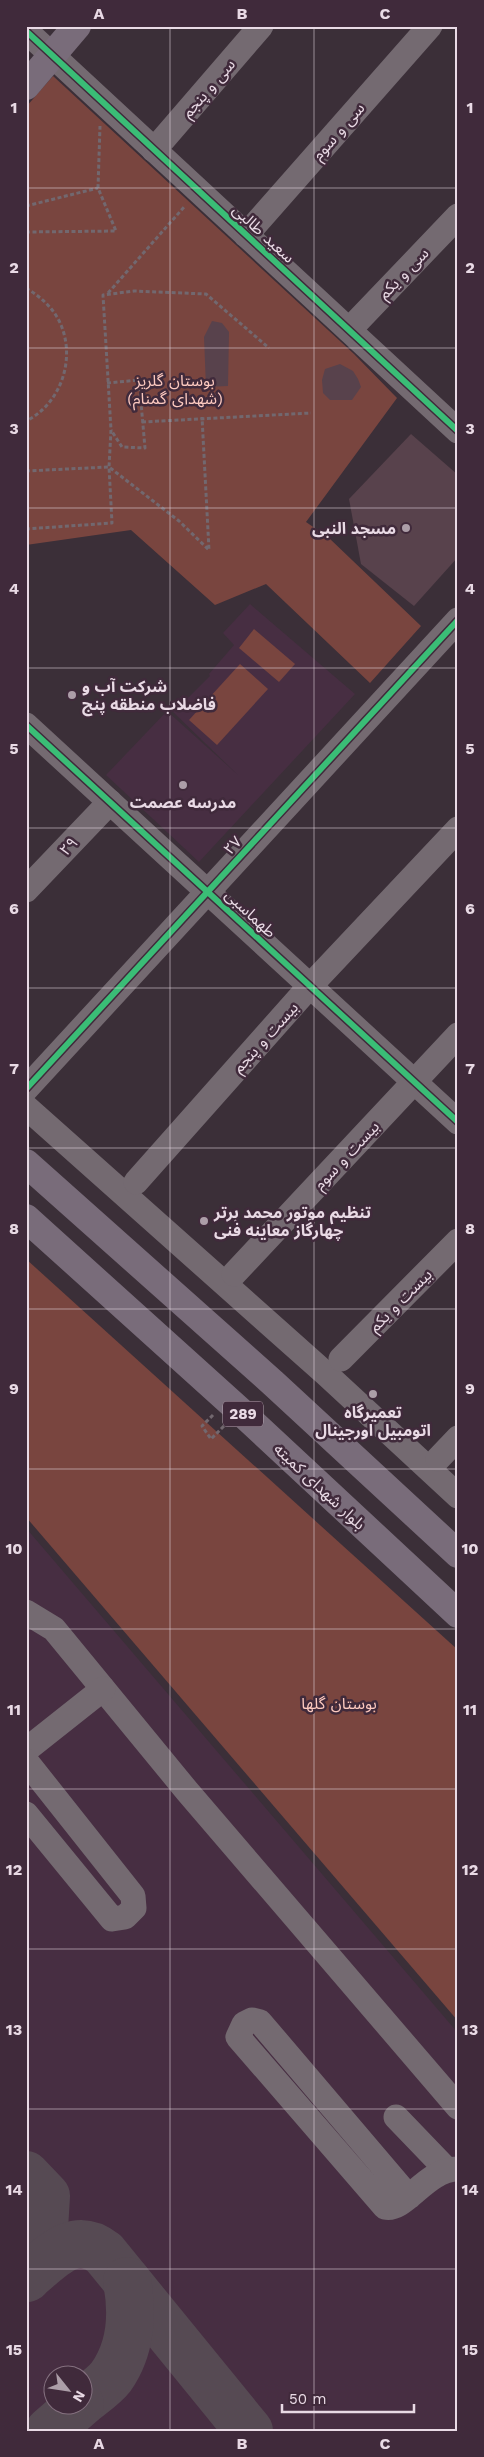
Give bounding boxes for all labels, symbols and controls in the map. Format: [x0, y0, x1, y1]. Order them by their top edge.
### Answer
text: A [94, 4, 105, 23]
text: B [237, 4, 248, 23]
text: C [380, 4, 391, 23]
street label: سی و پنجم [178, 55, 241, 124]
text: 1 [11, 98, 17, 117]
text: 1 [467, 98, 473, 117]
street label: سی و سوم [308, 99, 371, 166]
street label: سعید طالبی [229, 200, 299, 267]
street label: سی و یکم [374, 244, 435, 305]
text: 2 [9, 258, 19, 277]
text: 2 [465, 258, 475, 277]
park label: بوستان گلریز (شهدای گمنام) [127, 371, 223, 411]
text: 3 [9, 419, 19, 438]
text: 3 [465, 419, 475, 438]
place label: مسجد النبی [312, 519, 396, 538]
marker: مسجد النبی [400, 522, 412, 534]
text: 4 [9, 579, 19, 598]
text: 4 [465, 579, 475, 598]
place label: شرکت آب و فاضلاب منطقه پنج [82, 677, 216, 717]
marker: شرکت آب و فاضلاب منطقه پنج [66, 689, 78, 701]
text: 5 [9, 739, 19, 758]
text: 5 [465, 739, 475, 758]
marker: مدرسه عصمت [177, 779, 189, 791]
place label: مدرسه عصمت [130, 793, 236, 812]
street label: ۲۷ [219, 832, 246, 859]
street label: ۲۹ [55, 833, 82, 860]
street label: طهماسبی [221, 885, 280, 942]
text: 6 [9, 899, 19, 918]
text: 6 [465, 899, 475, 918]
street label: بیست و پنجم [229, 998, 304, 1079]
text: 7 [9, 1059, 19, 1078]
text: 7 [465, 1059, 475, 1078]
street label: بیست و سوم [310, 1117, 385, 1196]
place label: تنظیم موتور محمد برتر چهارگاز معاینه فنی [213, 1203, 371, 1241]
marker: تنظیم موتور محمد برتر چهارگاز معاینه فنی [198, 1215, 210, 1227]
text: 8 [9, 1219, 19, 1238]
text: 8 [465, 1219, 475, 1238]
street label: بیست و یکم [365, 1265, 438, 1338]
text: 9 [9, 1379, 19, 1398]
text: 9 [465, 1379, 475, 1398]
marker: تعمیرگاه اتومبیل اورجینال [367, 1388, 379, 1400]
road number: 289 [223, 1402, 263, 1426]
place label: تعمیرگاه اتومبیل اورجینال [315, 1403, 431, 1440]
street label: بلوار شهدای کمیته [270, 1439, 369, 1534]
text: 10 [5, 1539, 23, 1558]
text: 10 [461, 1539, 479, 1558]
park label: بوستان گلها [301, 1694, 377, 1713]
text: 11 [7, 1700, 21, 1719]
text: 11 [463, 1700, 477, 1719]
text: 12 [6, 1860, 22, 1879]
text: 12 [462, 1860, 478, 1879]
text: 13 [6, 2020, 22, 2039]
text: 13 [462, 2020, 478, 2039]
text: 14 [5, 2180, 23, 2199]
text: 14 [461, 2180, 479, 2199]
text: 15 [6, 2340, 22, 2359]
text: 15 [462, 2340, 478, 2359]
north arrow [42, 2364, 92, 2414]
scale bar [282, 2382, 414, 2414]
text: N [70, 2388, 89, 2405]
text: 50 m [289, 2390, 326, 2408]
text: A [94, 2434, 105, 2453]
text: B [237, 2434, 248, 2453]
text: C [380, 2434, 391, 2453]

